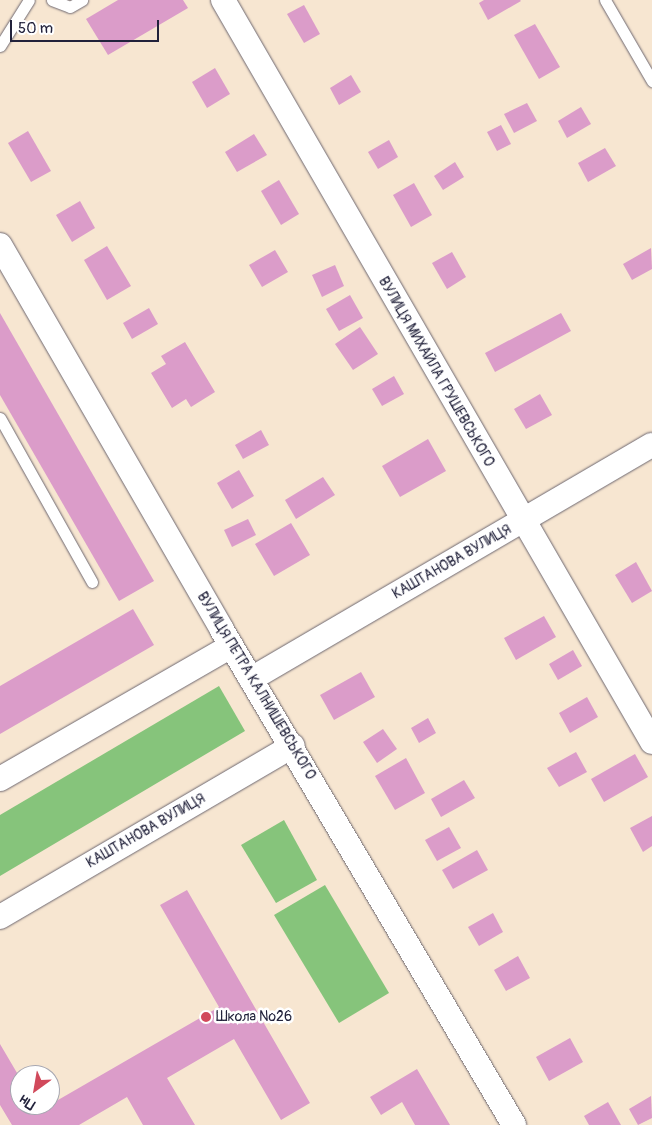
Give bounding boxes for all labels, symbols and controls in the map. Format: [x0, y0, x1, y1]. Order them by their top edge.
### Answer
scale bar [12, 10, 161, 42]
text: 50 m [18, 19, 53, 38]
street label: ВУЛИЦЯ МИХАЙЛА ГРУШЕВСЬКОГО [375, 274, 497, 470]
street label: КАШТАНОВА ВУЛИЦЯ [390, 521, 514, 603]
street label: ВУЛИЦЯ ПЕТРА КАЛНИШЕВСЬКОГО [193, 589, 319, 783]
street label: КАШТАНОВА ВУЛИЦЯ [84, 790, 208, 872]
place label: Школа №26 [216, 1009, 292, 1025]
marker: Школа №26 [200, 1011, 212, 1023]
north arrow [10, 1065, 60, 1115]
text: Пн [16, 1091, 38, 1114]

